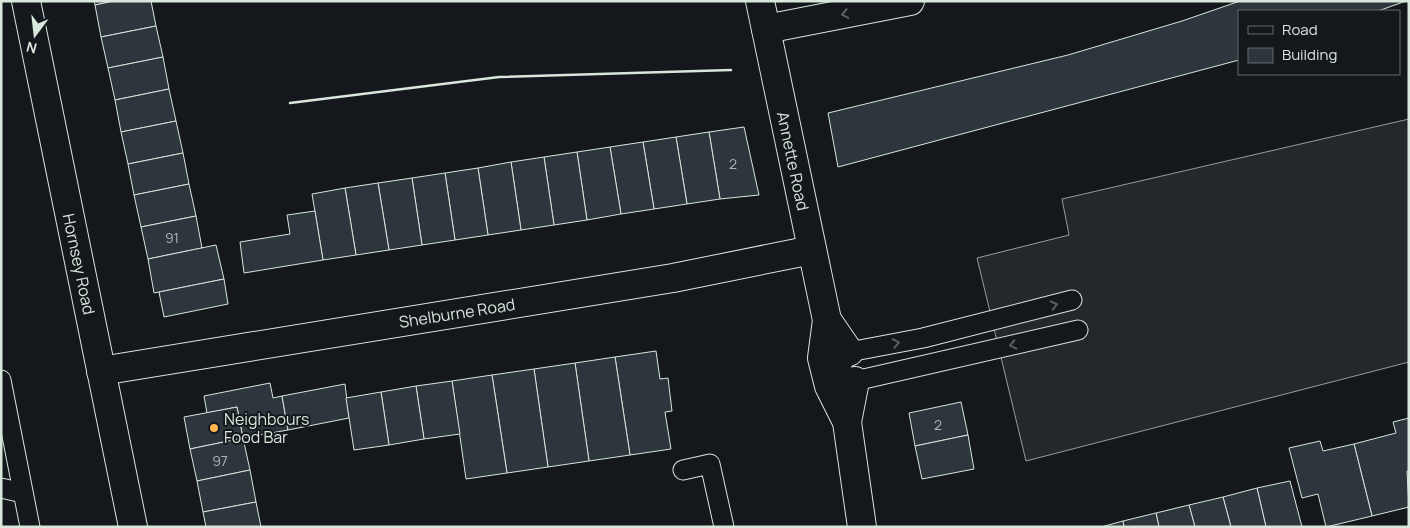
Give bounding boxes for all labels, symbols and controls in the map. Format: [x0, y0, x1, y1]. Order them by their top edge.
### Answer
one-way arrow [841, 8, 850, 18]
north arrow [10, 10, 60, 60]
legend [1238, 10, 1400, 75]
text: Road [1282, 19, 1318, 40]
text: N [24, 38, 39, 59]
text: Building [1282, 44, 1337, 65]
street label: Annette Road [772, 109, 814, 213]
house number: 2 [729, 154, 737, 173]
street label: Hornsey Road [58, 211, 100, 317]
house number: 91 [165, 228, 179, 247]
street label: Shelburne Road [397, 293, 517, 333]
one-way arrow [1050, 300, 1059, 311]
one-way arrow [892, 338, 901, 348]
one-way arrow [1009, 339, 1018, 350]
place label: Neighbours Food Bar [224, 408, 309, 448]
house number: 2 [934, 415, 942, 434]
marker: Neighbours Food Bar [208, 422, 220, 434]
house number: 97 [212, 451, 228, 470]

